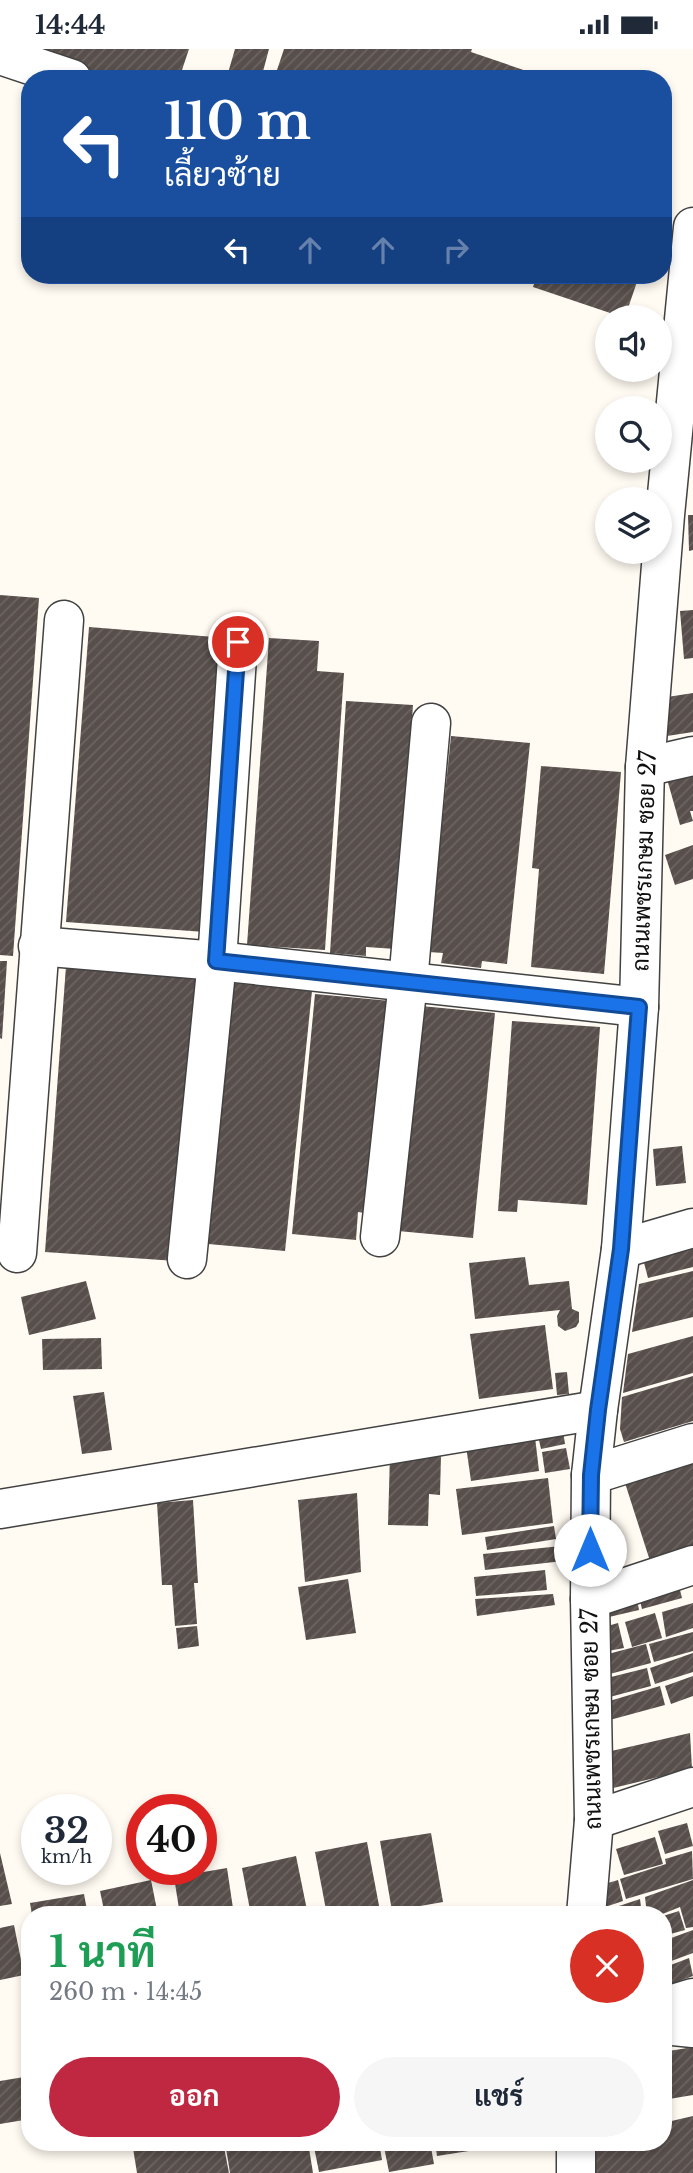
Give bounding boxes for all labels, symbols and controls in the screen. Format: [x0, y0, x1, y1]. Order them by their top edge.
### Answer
text: 14:44 [35, 9, 106, 41]
text: 110 m [164, 91, 311, 152]
icon: left [49, 98, 140, 189]
text: เลี้ยวซ้าย [164, 155, 281, 195]
icon: left [218, 231, 256, 269]
icon: ahead [291, 231, 329, 269]
icon: ahead [364, 231, 402, 269]
icon: right [437, 231, 475, 269]
map controls [595, 305, 672, 564]
button: sound [595, 305, 672, 382]
button: search [595, 396, 672, 473]
button: layers [595, 487, 672, 564]
pin [208, 612, 268, 672]
icon: arrive [219, 623, 257, 661]
street label: ถนนเพชรเกษม ซอย 27 [626, 750, 662, 972]
position arrow [553, 1513, 627, 1587]
street label: ถนนเพชรเกษม ซอย 27 [575, 1608, 607, 1830]
speed limit sign: 40 [126, 1794, 217, 1885]
text: 32 [44, 1809, 89, 1852]
text: km/h [41, 1846, 92, 1868]
text: 1 นาที [49, 1926, 156, 1978]
button: close [570, 1929, 644, 2003]
text: 260 m · 14:45 [49, 1978, 202, 2006]
button: ออก [49, 2057, 340, 2137]
button: แชร์ [354, 2057, 644, 2137]

